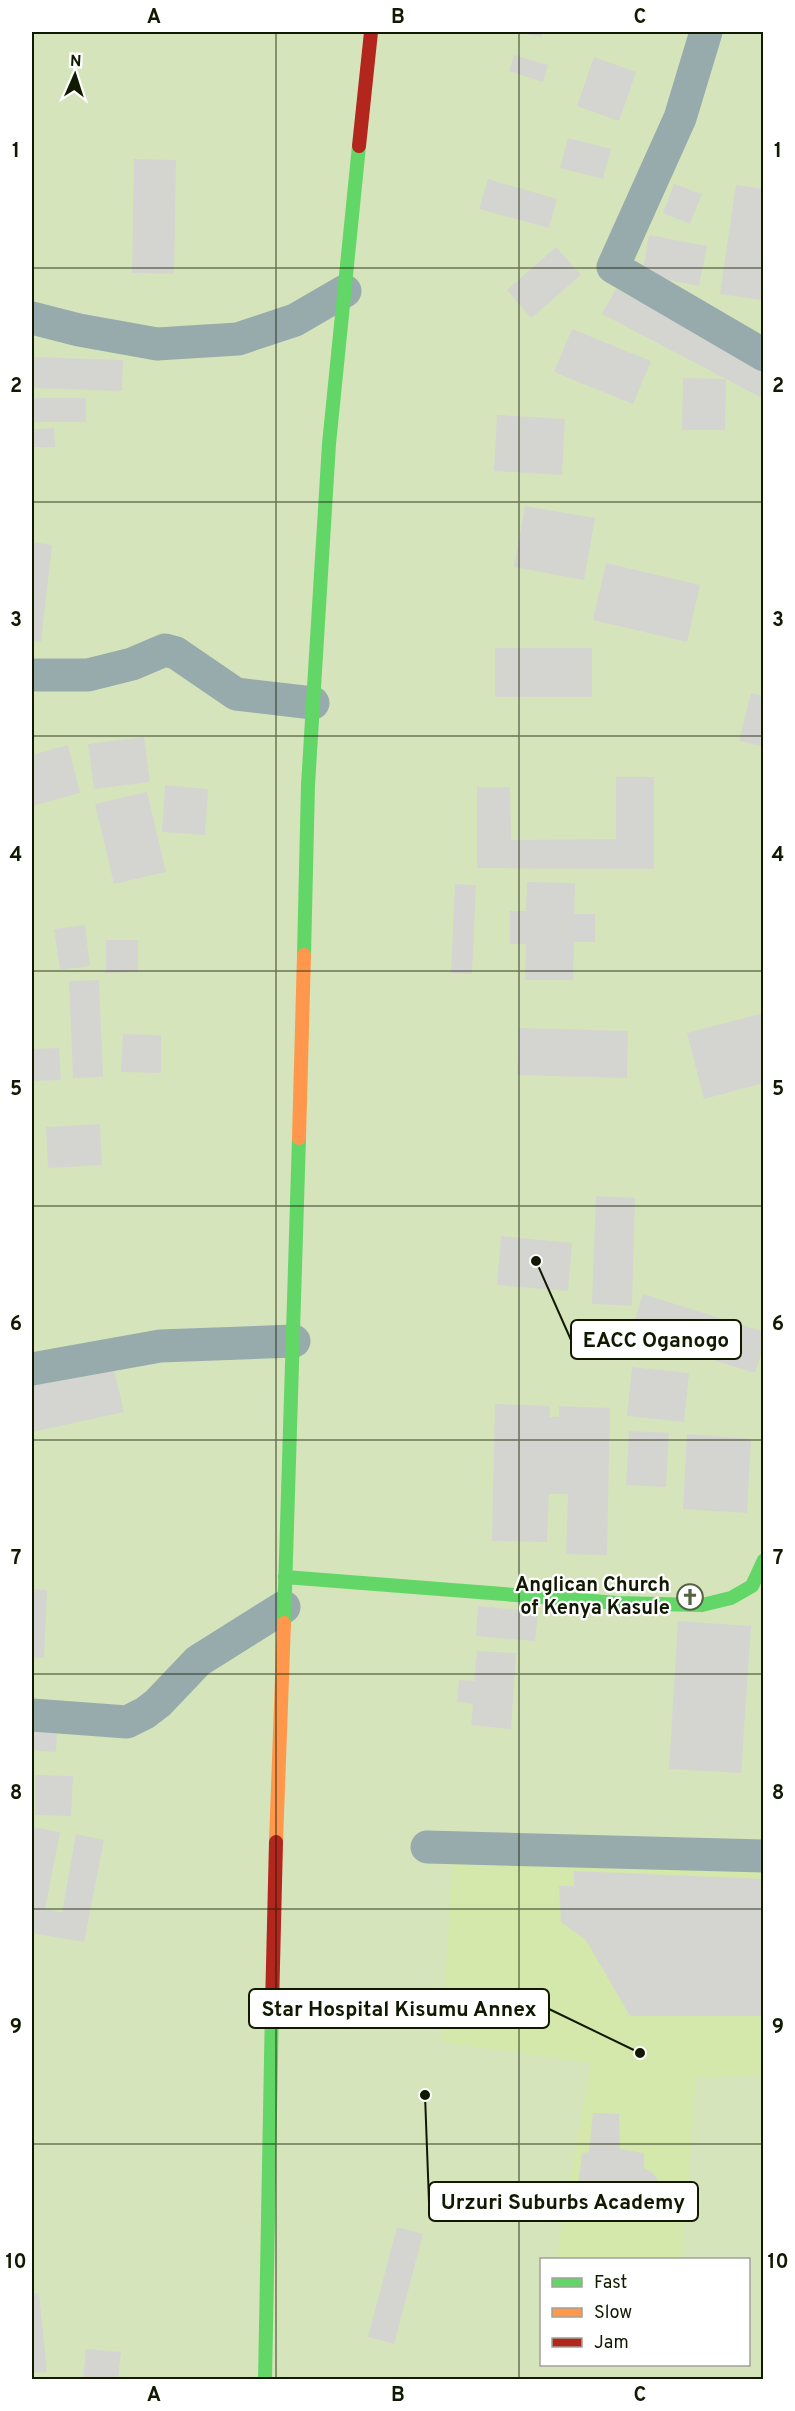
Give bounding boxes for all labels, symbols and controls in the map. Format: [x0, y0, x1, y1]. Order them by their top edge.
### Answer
text: A [147, 5, 161, 31]
text: B [391, 5, 405, 31]
text: C [634, 5, 646, 31]
north arrow [45, 45, 105, 105]
text: N [69, 52, 82, 72]
text: 1 [12, 139, 20, 165]
text: 1 [774, 139, 782, 165]
text: 2 [10, 374, 22, 400]
text: 2 [772, 374, 784, 400]
text: 3 [10, 608, 22, 634]
text: 3 [772, 608, 784, 634]
text: 4 [10, 843, 22, 869]
text: 4 [772, 843, 784, 869]
text: 5 [10, 1077, 22, 1103]
text: 5 [772, 1077, 784, 1103]
text: 6 [10, 1312, 22, 1338]
text: 6 [772, 1312, 784, 1338]
callout: EACC Oganogo [571, 1320, 741, 1359]
text: EACC Oganogo [583, 1328, 729, 1355]
text: 7 [11, 1546, 21, 1572]
text: 7 [773, 1546, 783, 1572]
place label: Anglican Church of Kenya Kasule [515, 1573, 670, 1622]
church icon: Anglican Church of Kenya Kasule [675, 1582, 705, 1612]
text: 8 [10, 1781, 22, 1807]
text: 8 [772, 1781, 784, 1807]
callout: Star Hospital Kisumu Annex [249, 1989, 549, 2028]
text: Star Hospital Kisumu Annex [261, 1997, 537, 2024]
text: 9 [10, 2015, 22, 2041]
text: 9 [772, 2015, 784, 2041]
callout: Urzuri Suburbs Academy [429, 2182, 698, 2221]
text: Urzuri Suburbs Academy [441, 2190, 685, 2217]
text: 10 [5, 2250, 27, 2276]
text: 10 [767, 2250, 789, 2276]
legend [540, 2258, 750, 2366]
text: Fast [594, 2272, 627, 2295]
text: Slow [594, 2302, 632, 2325]
text: Jam [594, 2332, 629, 2355]
text: A [147, 2383, 161, 2409]
text: B [391, 2383, 405, 2409]
text: C [634, 2383, 646, 2409]

